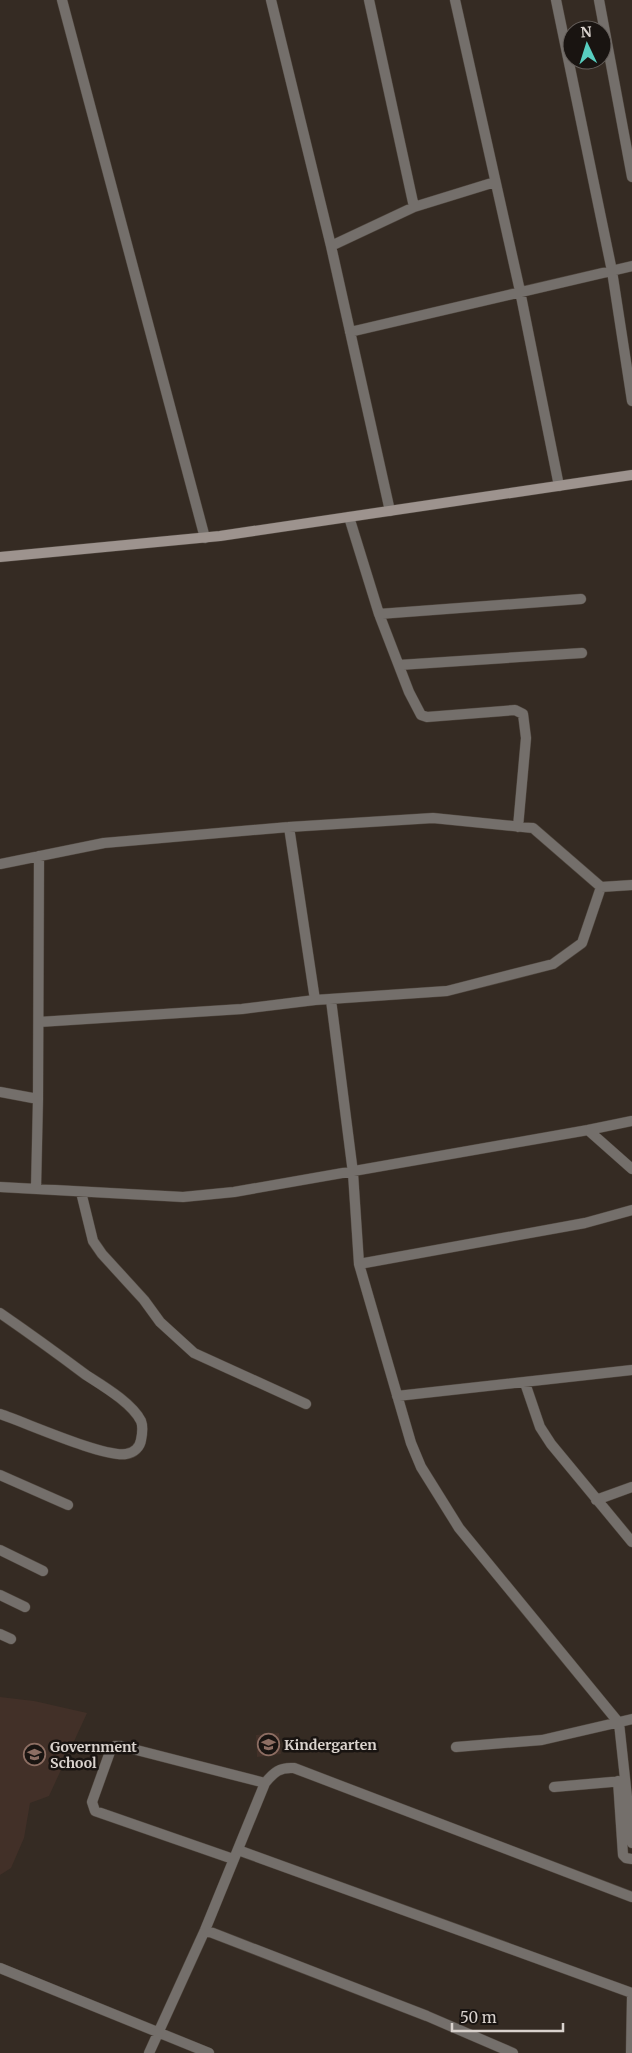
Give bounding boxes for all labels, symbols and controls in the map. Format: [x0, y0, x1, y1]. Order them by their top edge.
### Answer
north arrow [562, 20, 612, 70]
text: N [580, 23, 592, 41]
school or university icon: Kindergarten [256, 1733, 280, 1757]
place label: Kindergarten [284, 1736, 377, 1754]
place label: Government School [50, 1738, 137, 1772]
school or university icon: Government School [22, 1743, 46, 1767]
scale bar [452, 2000, 563, 2032]
text: 50 m [460, 2008, 497, 2027]

